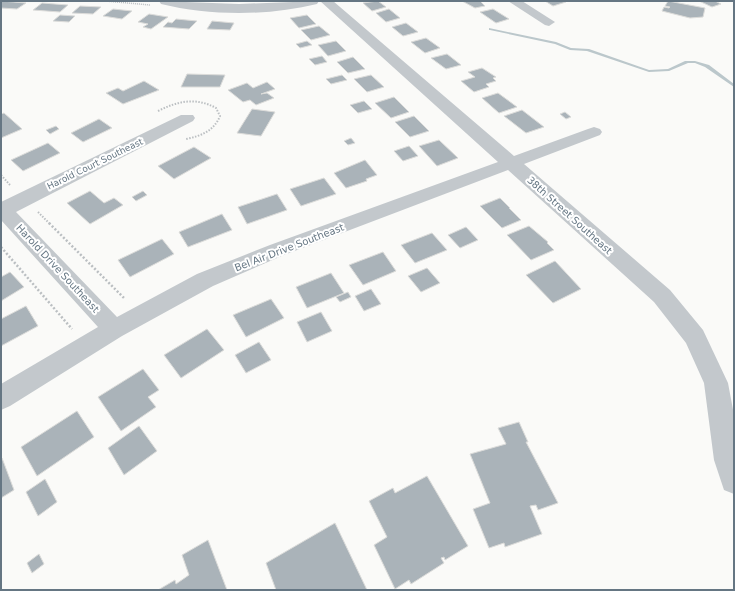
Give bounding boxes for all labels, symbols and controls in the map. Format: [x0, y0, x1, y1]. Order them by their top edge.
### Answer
street label: Harold Court Southeast [45, 136, 145, 192]
street label: 38th Street Southeast [525, 174, 614, 256]
street label: Bel Air Drive Southeast [233, 221, 345, 273]
street label: Harold Drive Southeast [14, 222, 101, 315]

